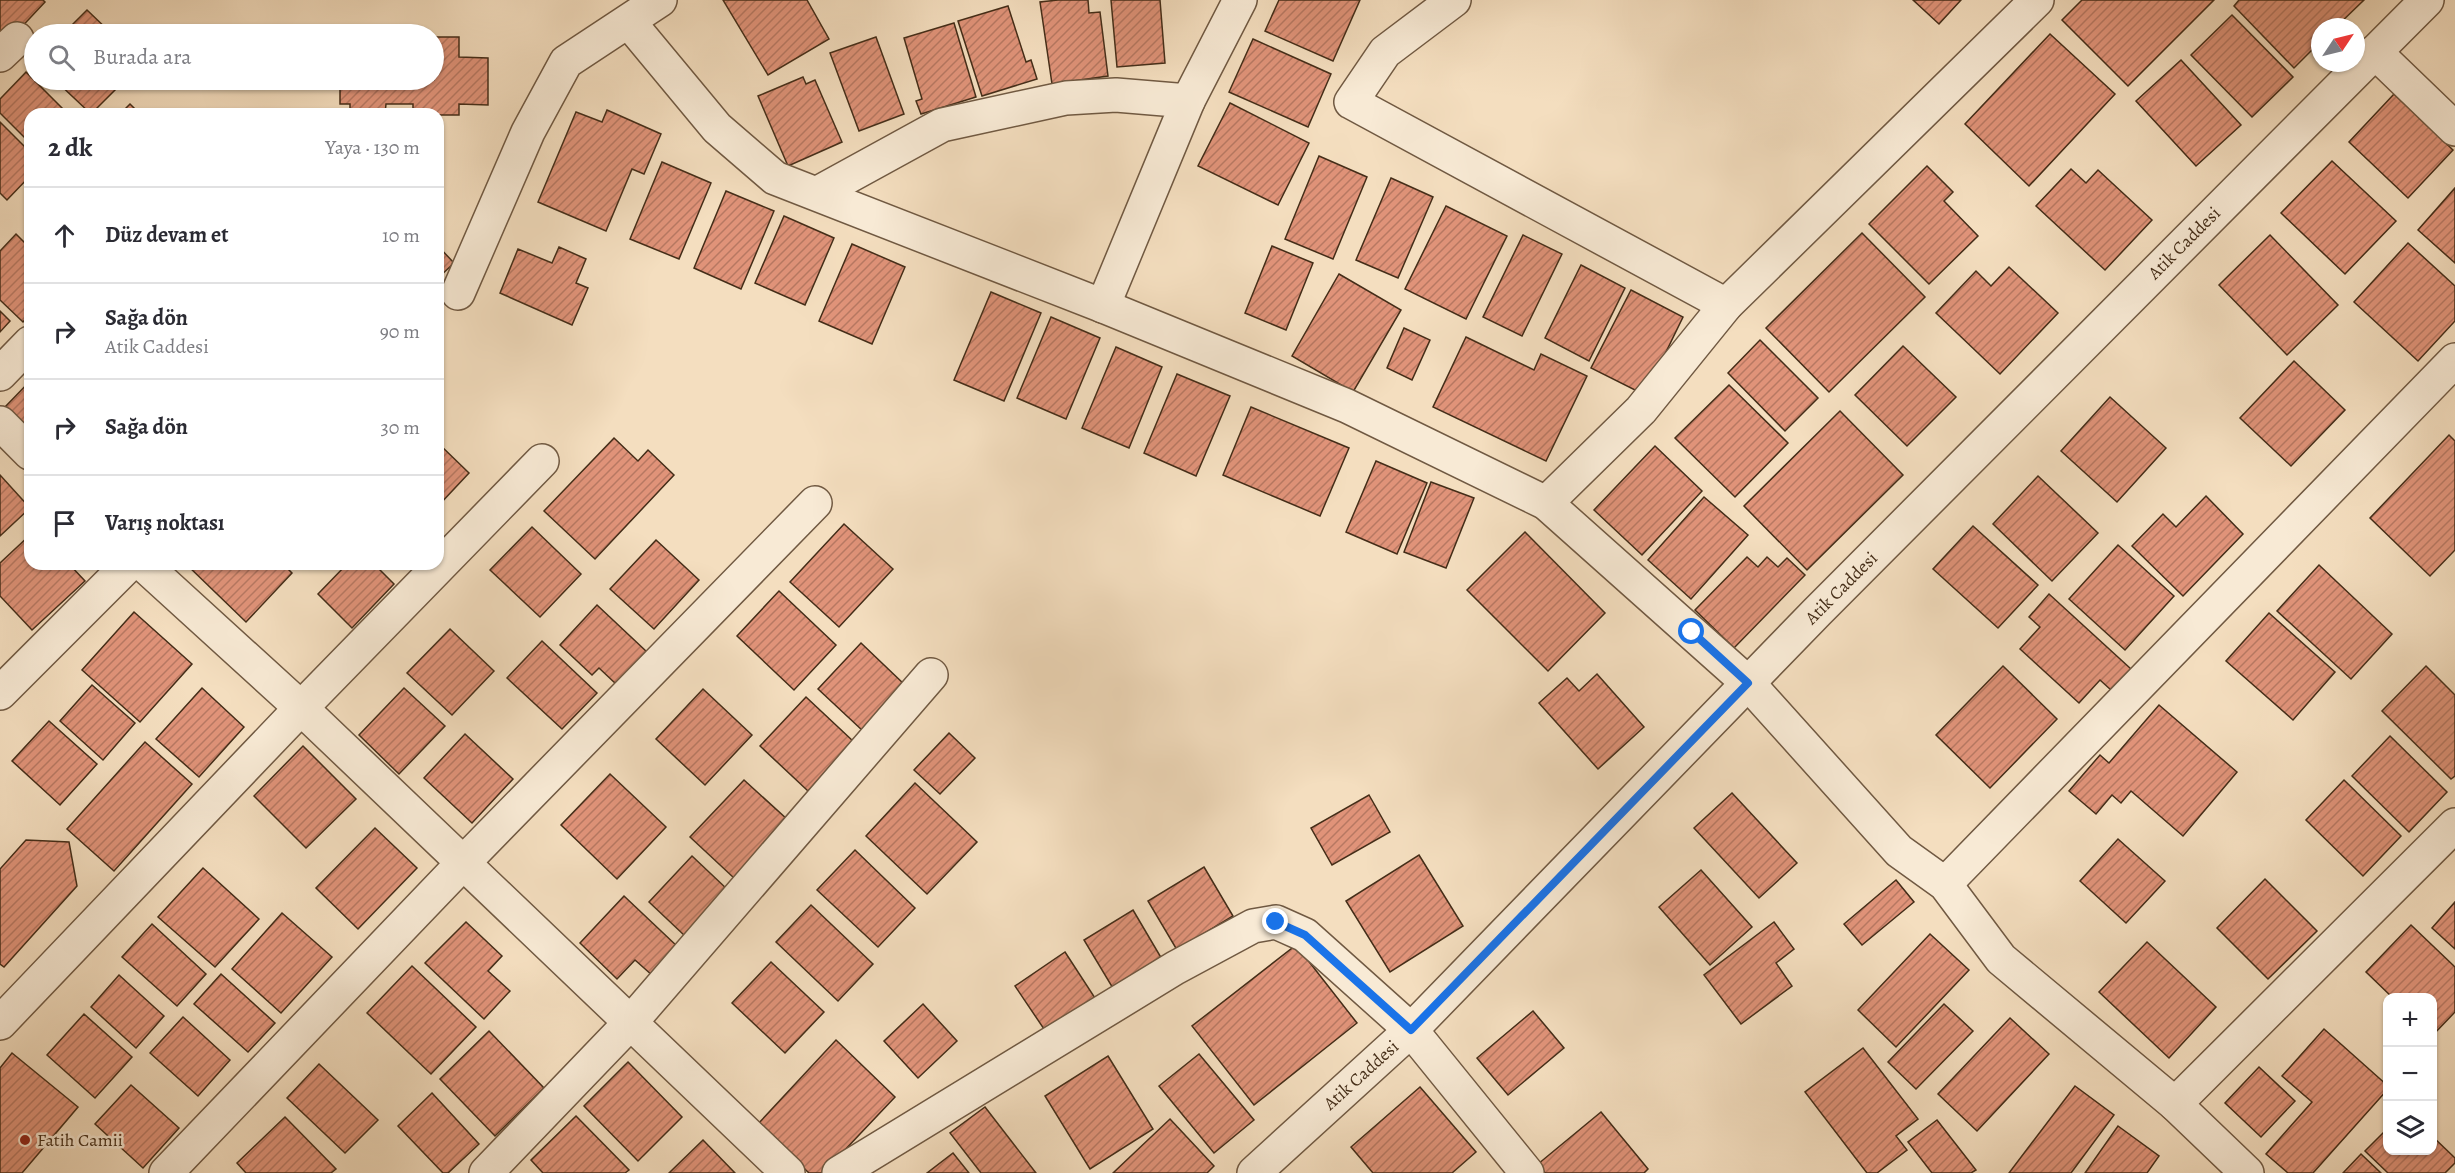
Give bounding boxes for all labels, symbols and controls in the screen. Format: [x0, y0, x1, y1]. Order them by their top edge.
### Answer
north arrow [2311, 18, 2365, 72]
search box [24, 24, 444, 90]
icon: search [45, 41, 78, 74]
text: Burada ara [93, 42, 192, 72]
text: 2 dk [48, 130, 93, 165]
text: Yaya · 130 m [325, 134, 420, 161]
street label: Atik Caddesi [2142, 201, 2226, 285]
icon: ahead [48, 219, 81, 252]
text: Düz devam et [105, 220, 228, 250]
text: 10 m [382, 222, 420, 249]
text: Sağa dön [105, 303, 188, 333]
icon: right [48, 315, 81, 348]
text: 90 m [380, 318, 420, 345]
text: Atik Caddesi [105, 333, 209, 360]
icon: right [48, 411, 81, 444]
text: Sağa dön [105, 412, 188, 442]
text: 30 m [380, 414, 420, 441]
icon: arrive [48, 507, 81, 540]
text: Varış noktası [105, 508, 224, 538]
street label: Atik Caddesi [1799, 546, 1883, 630]
route start [1678, 618, 1704, 644]
route end [1262, 908, 1288, 934]
map controls [2383, 993, 2437, 1155]
button: + [2383, 993, 2437, 1047]
street label: Atik Caddesi [1318, 1035, 1404, 1116]
button: − [2383, 1047, 2437, 1101]
button: layers [2383, 1101, 2437, 1155]
place label: Fatih Camii [37, 1128, 123, 1152]
marker: Fatih Camii [18, 1133, 32, 1147]

